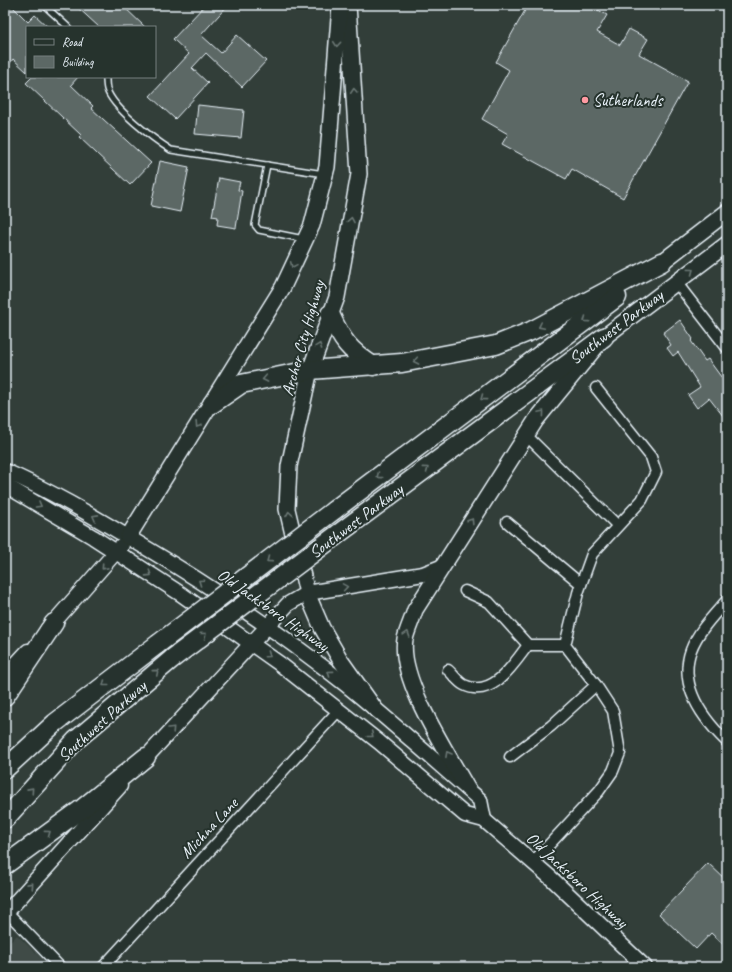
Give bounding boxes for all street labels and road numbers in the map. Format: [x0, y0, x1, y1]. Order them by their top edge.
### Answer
street label: Archer City Highway [277, 277, 330, 398]
street label: Southwest Parkway [565, 284, 668, 369]
street label: Southwest Parkway [305, 478, 408, 563]
street label: Old Jacksboro Highway [213, 564, 334, 657]
street label: Southwest Parkway [53, 675, 152, 766]
street label: Michna Lane [176, 792, 243, 863]
street label: Old Jacksboro Highway [522, 828, 633, 933]

